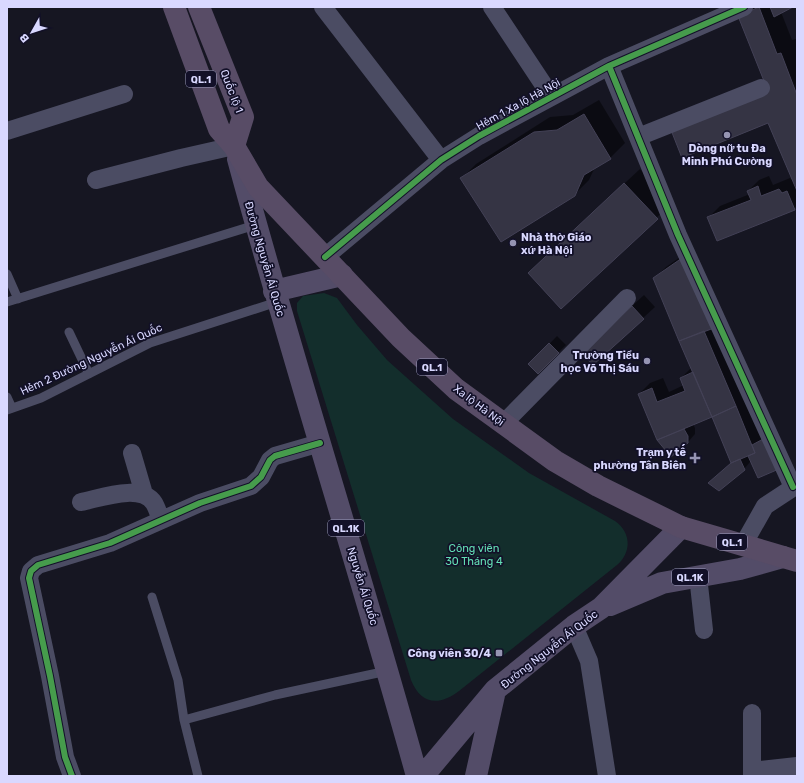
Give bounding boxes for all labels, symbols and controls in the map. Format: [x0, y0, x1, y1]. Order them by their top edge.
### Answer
north arrow [12, 12, 52, 52]
text: B [17, 31, 32, 45]
street label: Quốc lộ 1 [217, 67, 247, 115]
road number: QL.1 [186, 71, 216, 87]
street label: Hẻm 1 Xa lộ Hà Nội [474, 76, 563, 133]
marker: Dòng nữ tu Đa Minh Phú Cường [722, 130, 732, 140]
place label: Dòng nữ tu Đa Minh Phú Cường [682, 142, 772, 168]
street label: Đường Nguyễn Ái Quốc [242, 200, 288, 318]
place label: Nhà thờ Giáo xứ Hà Nội [521, 231, 592, 257]
marker: Nhà thờ Giáo xứ Hà Nội [508, 238, 518, 248]
street label: Hẻm 2 Đường Nguyễn Ái Quốc [18, 320, 164, 398]
place label: Trường Tiểu học Võ Thị Sáu [561, 349, 639, 375]
marker: Trường Tiểu học Võ Thị Sáu [642, 356, 652, 366]
road number: QL.1 [417, 359, 447, 375]
street label: Xa lộ Hà Nội [451, 382, 507, 429]
place label: Trạm y tế phường Tân Biên [594, 444, 686, 472]
marker: Trạm y tế phường Tân Biên [689, 452, 701, 464]
road number: QL.1K [328, 520, 364, 536]
road number: QL.1 [717, 534, 747, 550]
park label: Công viên 30 Tháng 4 [445, 542, 503, 568]
street label: Nguyễn Ái Quốc [344, 545, 382, 627]
road number: QL.1K [672, 569, 708, 585]
street label: Đường Nguyễn Ái Quốc [497, 606, 600, 691]
place label: Công viên 30/4 [408, 647, 491, 660]
marker: Công viên 30/4 [494, 648, 504, 658]

